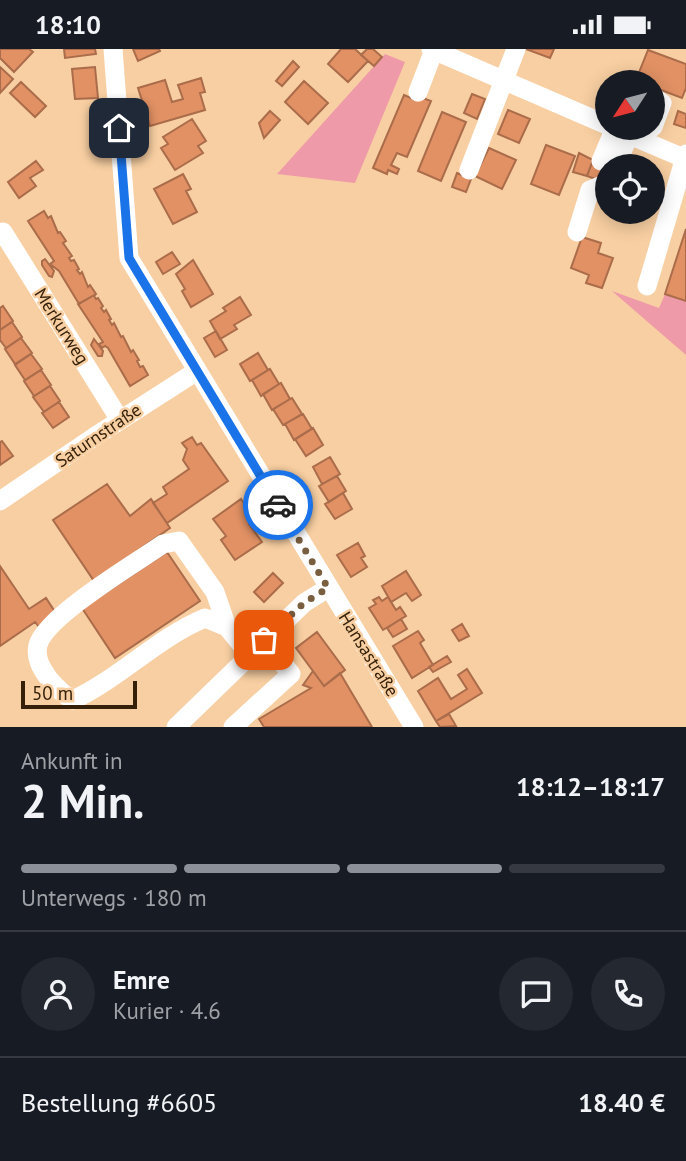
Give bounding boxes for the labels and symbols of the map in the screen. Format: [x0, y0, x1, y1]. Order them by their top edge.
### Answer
north arrow [595, 70, 665, 140]
pin [89, 98, 149, 158]
street label: Merkurweg [30, 284, 94, 368]
street label: Saturnstraße [51, 398, 145, 472]
courier [243, 470, 313, 540]
street label: Hansastraße [334, 607, 404, 701]
pin [234, 610, 294, 670]
scale bar [21, 678, 136, 710]

